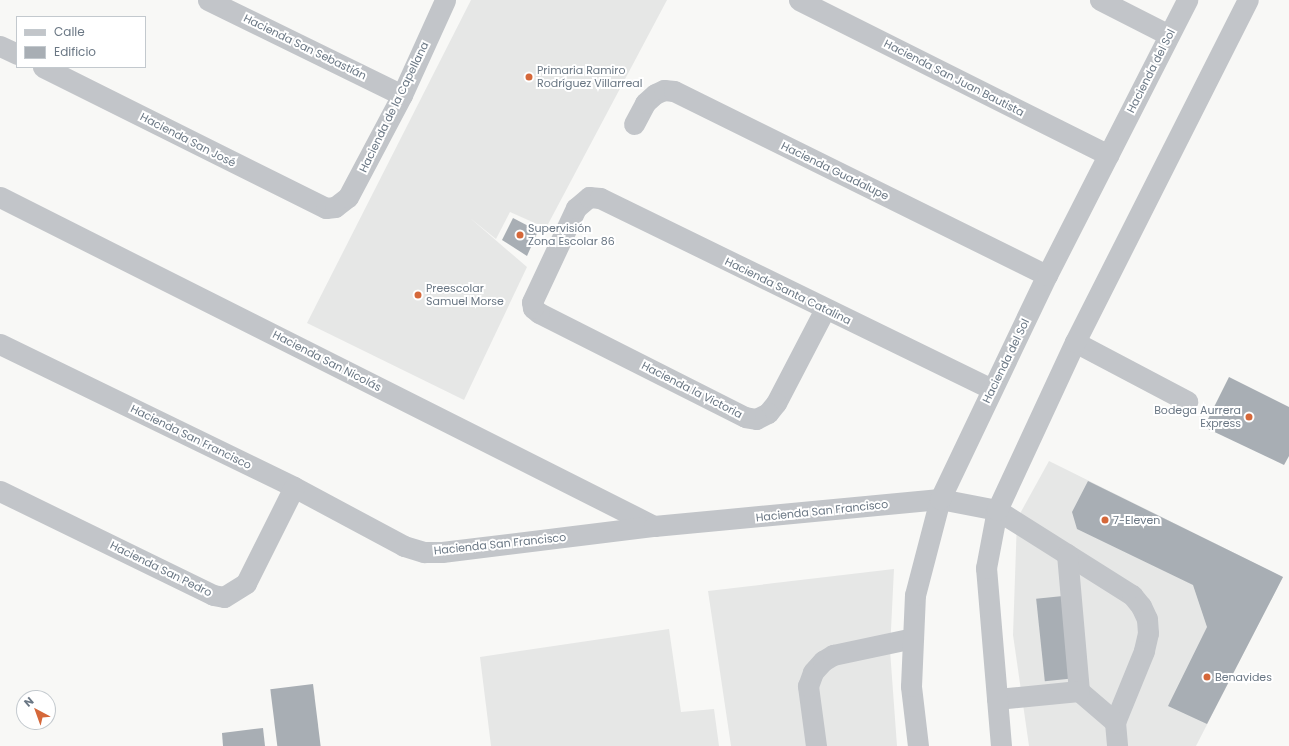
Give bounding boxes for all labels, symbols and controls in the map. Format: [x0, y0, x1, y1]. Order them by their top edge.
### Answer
street label: Hacienda San Sebastián [241, 11, 369, 83]
legend [16, 16, 146, 68]
text: Calle [54, 23, 85, 40]
street label: Hacienda del Sol [1124, 27, 1178, 115]
street label: Hacienda San Juan Bautista [882, 37, 1026, 119]
street label: Hacienda de la Capellana [357, 39, 431, 175]
text: Edificio [54, 43, 96, 60]
place label: Primaria Ramiro Rodríguez Villarreal [537, 64, 642, 90]
marker: Primaria Ramiro Rodríguez Villarreal [524, 72, 534, 82]
street label: Hacienda San José [138, 110, 238, 170]
street label: Hacienda Guadalupe [779, 139, 891, 203]
place label: Supervisión Zona Escolar 86 [528, 222, 615, 248]
marker: Supervisión Zona Escolar 86 [515, 230, 525, 240]
street label: Hacienda Santa Catalina [723, 255, 853, 327]
place label: Preescolar Samuel Morse [426, 282, 504, 308]
marker: Preescolar Samuel Morse [413, 290, 423, 300]
street label: Hacienda del Sol [980, 317, 1032, 405]
street label: Hacienda San Nicolás [271, 328, 383, 394]
street label: Hacienda la Victoria [639, 359, 745, 421]
street label: Hacienda San Francisco [128, 402, 254, 472]
place label: Bodega Aurrera Express [1154, 404, 1241, 430]
marker: Bodega Aurrera Express [1244, 412, 1254, 422]
street label: Hacienda San Francisco [755, 497, 889, 525]
place label: 7-Eleven [1113, 513, 1160, 527]
marker: 7-Eleven [1100, 515, 1110, 525]
street label: Hacienda San Francisco [433, 530, 567, 558]
street label: Hacienda San Pedro [108, 539, 214, 599]
place label: Benavides [1215, 670, 1272, 684]
marker: Benavides [1202, 672, 1212, 682]
north arrow [16, 690, 56, 730]
text: N [20, 693, 37, 710]

